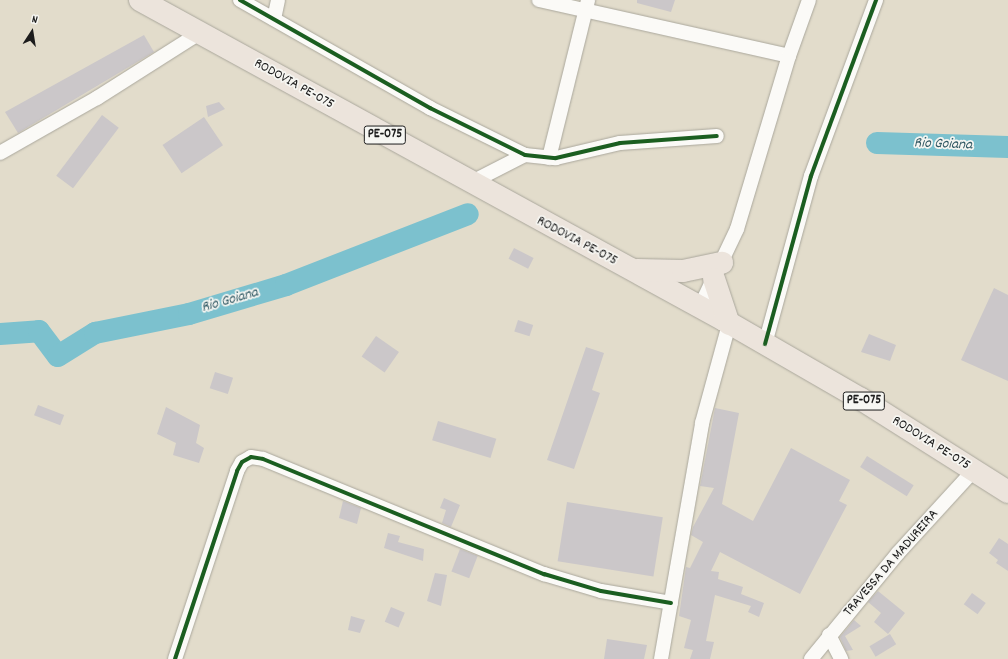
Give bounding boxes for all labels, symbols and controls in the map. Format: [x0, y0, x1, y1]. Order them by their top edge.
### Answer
north arrow [12, 12, 52, 52]
text: N [30, 12, 39, 29]
street label: RODOVIA PE-075 [251, 55, 337, 113]
road number: PE-075 [363, 124, 407, 146]
water label: Rio Goiana [914, 135, 972, 155]
street label: RODOVIA PE-075 [534, 213, 620, 269]
water label: Rio Goiana [200, 284, 260, 318]
road number: PE-075 [842, 390, 886, 412]
street label: RODOVIA PE-075 [889, 412, 973, 474]
street label: TRAVESSA DA MADUREIRA [840, 506, 942, 620]

